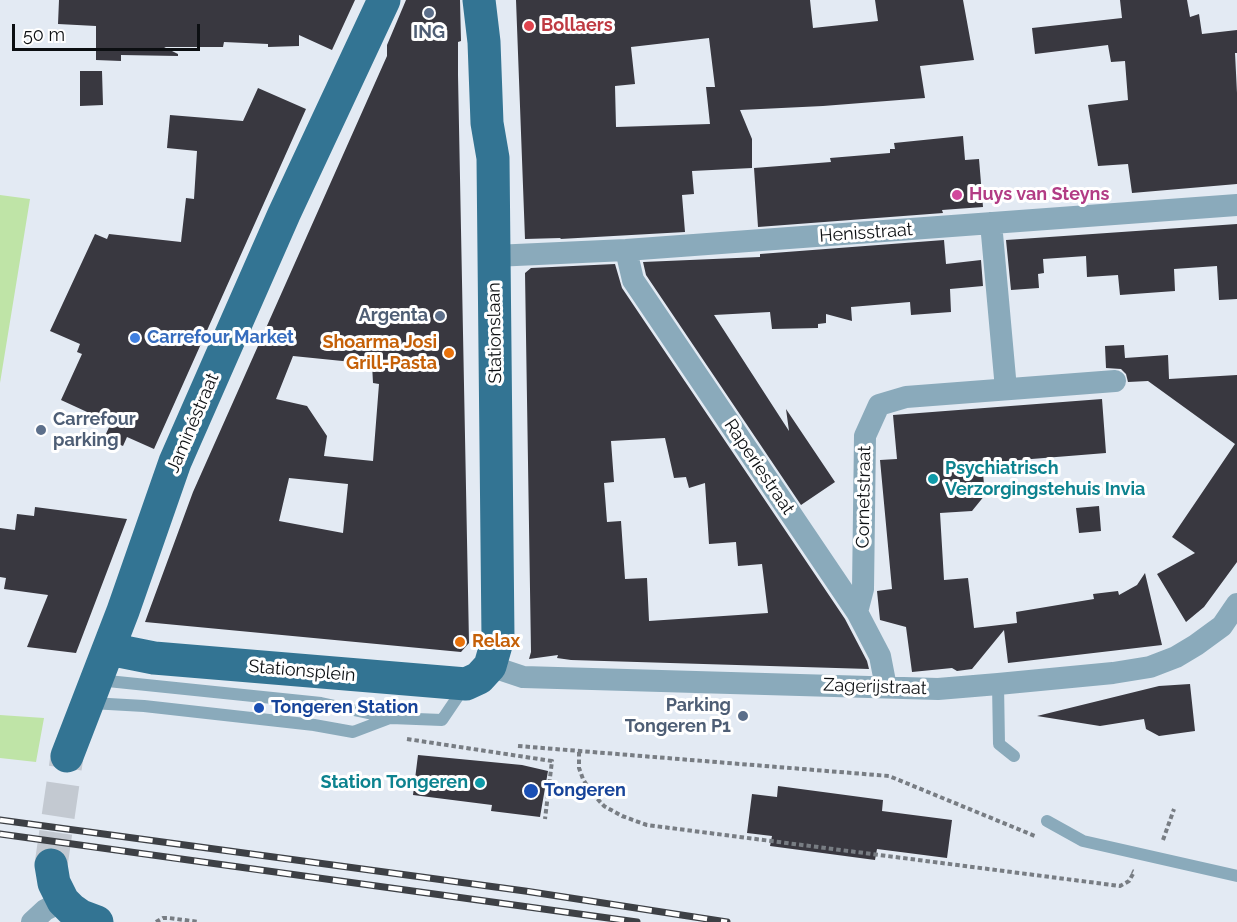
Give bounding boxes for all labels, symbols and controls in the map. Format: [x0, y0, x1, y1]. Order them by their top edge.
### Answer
marker: ING [422, 6, 436, 20]
scale bar [15, 12, 202, 50]
place label: Bollaers [541, 15, 613, 37]
marker: Bollaers [522, 19, 536, 33]
place label: ING [413, 22, 445, 44]
text: 50 m [23, 24, 65, 45]
place label: Huys van Steyns [969, 184, 1109, 206]
marker: Huys van Steyns [950, 188, 964, 202]
street label: Henisstraat [819, 219, 913, 247]
street label: Stationslaan [483, 282, 507, 384]
place label: Argenta [359, 305, 428, 327]
marker: Argenta [433, 309, 447, 323]
place label: Carrefour Market [147, 327, 294, 349]
marker: Carrefour Market [128, 331, 142, 345]
place label: Shoarma Josi Grill-Pasta [322, 332, 437, 374]
marker: Shoarma Josi Grill-Pasta [442, 346, 456, 360]
street label: Jaminéstraat [162, 370, 224, 476]
place label: Carrefour parking [53, 409, 136, 452]
street label: Raperiestraat [719, 415, 799, 519]
marker: Carrefour parking [34, 423, 48, 437]
street label: Cornetstraat [852, 445, 876, 549]
place label: Psychiatrisch Verzorgingstehuis Invia [945, 458, 1145, 500]
marker: Psychiatrisch Verzorgingstehuis Invia [926, 472, 940, 486]
place label: Relax [472, 631, 520, 653]
marker: Relax [453, 635, 467, 649]
street label: Stationsplein [248, 656, 356, 686]
street label: Zagerijstraat [823, 674, 927, 700]
place label: Parking Tongeren P1 [625, 695, 731, 738]
place label: Tongeren Station [271, 697, 418, 719]
marker: Tongeren Station [252, 701, 266, 715]
marker: Parking Tongeren P1 [736, 709, 750, 723]
place label: Station Tongeren [321, 772, 468, 794]
marker: Station Tongeren [473, 776, 487, 790]
place label: Tongeren [544, 780, 626, 802]
marker: Tongeren [522, 782, 540, 800]

